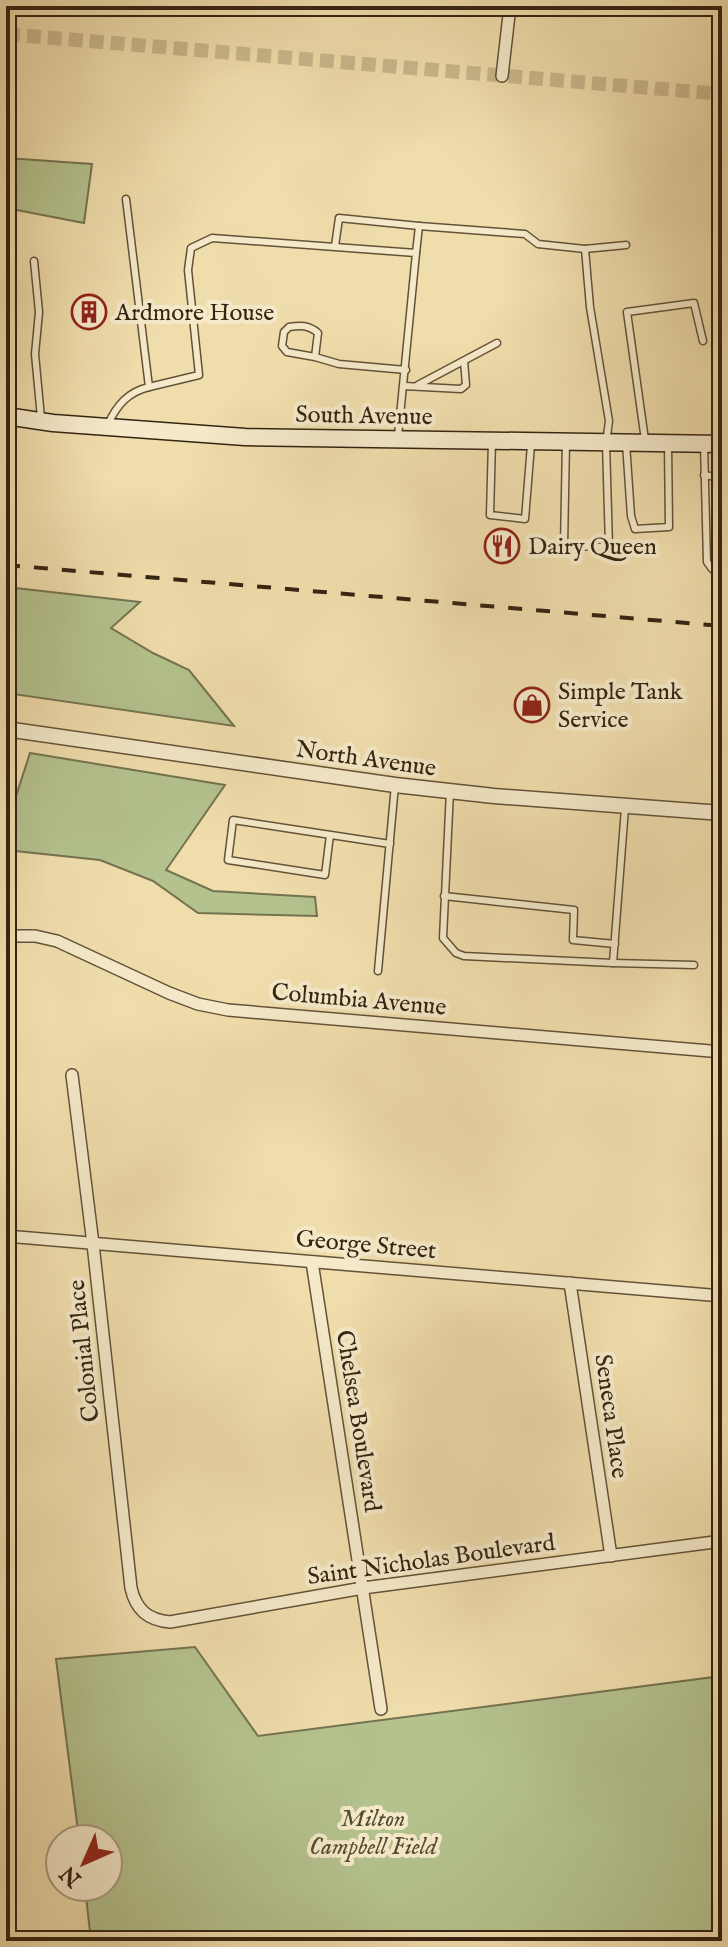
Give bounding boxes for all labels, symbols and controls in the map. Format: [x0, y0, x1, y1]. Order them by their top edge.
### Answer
building icon: Ardmore House [70, 293, 108, 331]
place label: Ardmore House [114, 298, 274, 329]
street label: South Avenue [295, 400, 433, 433]
restaurant icon: Dairy Queen [483, 527, 521, 565]
place label: Dairy Queen [528, 532, 657, 563]
place label: Simple Tank Service [558, 677, 683, 736]
shop icon: Simple Tank Service [513, 686, 551, 724]
street label: North Avenue [294, 734, 438, 785]
street label: Columbia Avenue [270, 977, 448, 1024]
street label: George Street [294, 1224, 437, 1267]
street label: Colonial Place [62, 1278, 107, 1423]
street label: Chelsea Boulevard [328, 1328, 387, 1515]
street label: Seneca Place [586, 1352, 635, 1480]
street label: Saint Nicholas Boulevard [305, 1528, 557, 1593]
park label: Milton Campbell Field [309, 1804, 438, 1863]
north arrow [44, 1823, 124, 1903]
text: N [55, 1859, 89, 1893]

